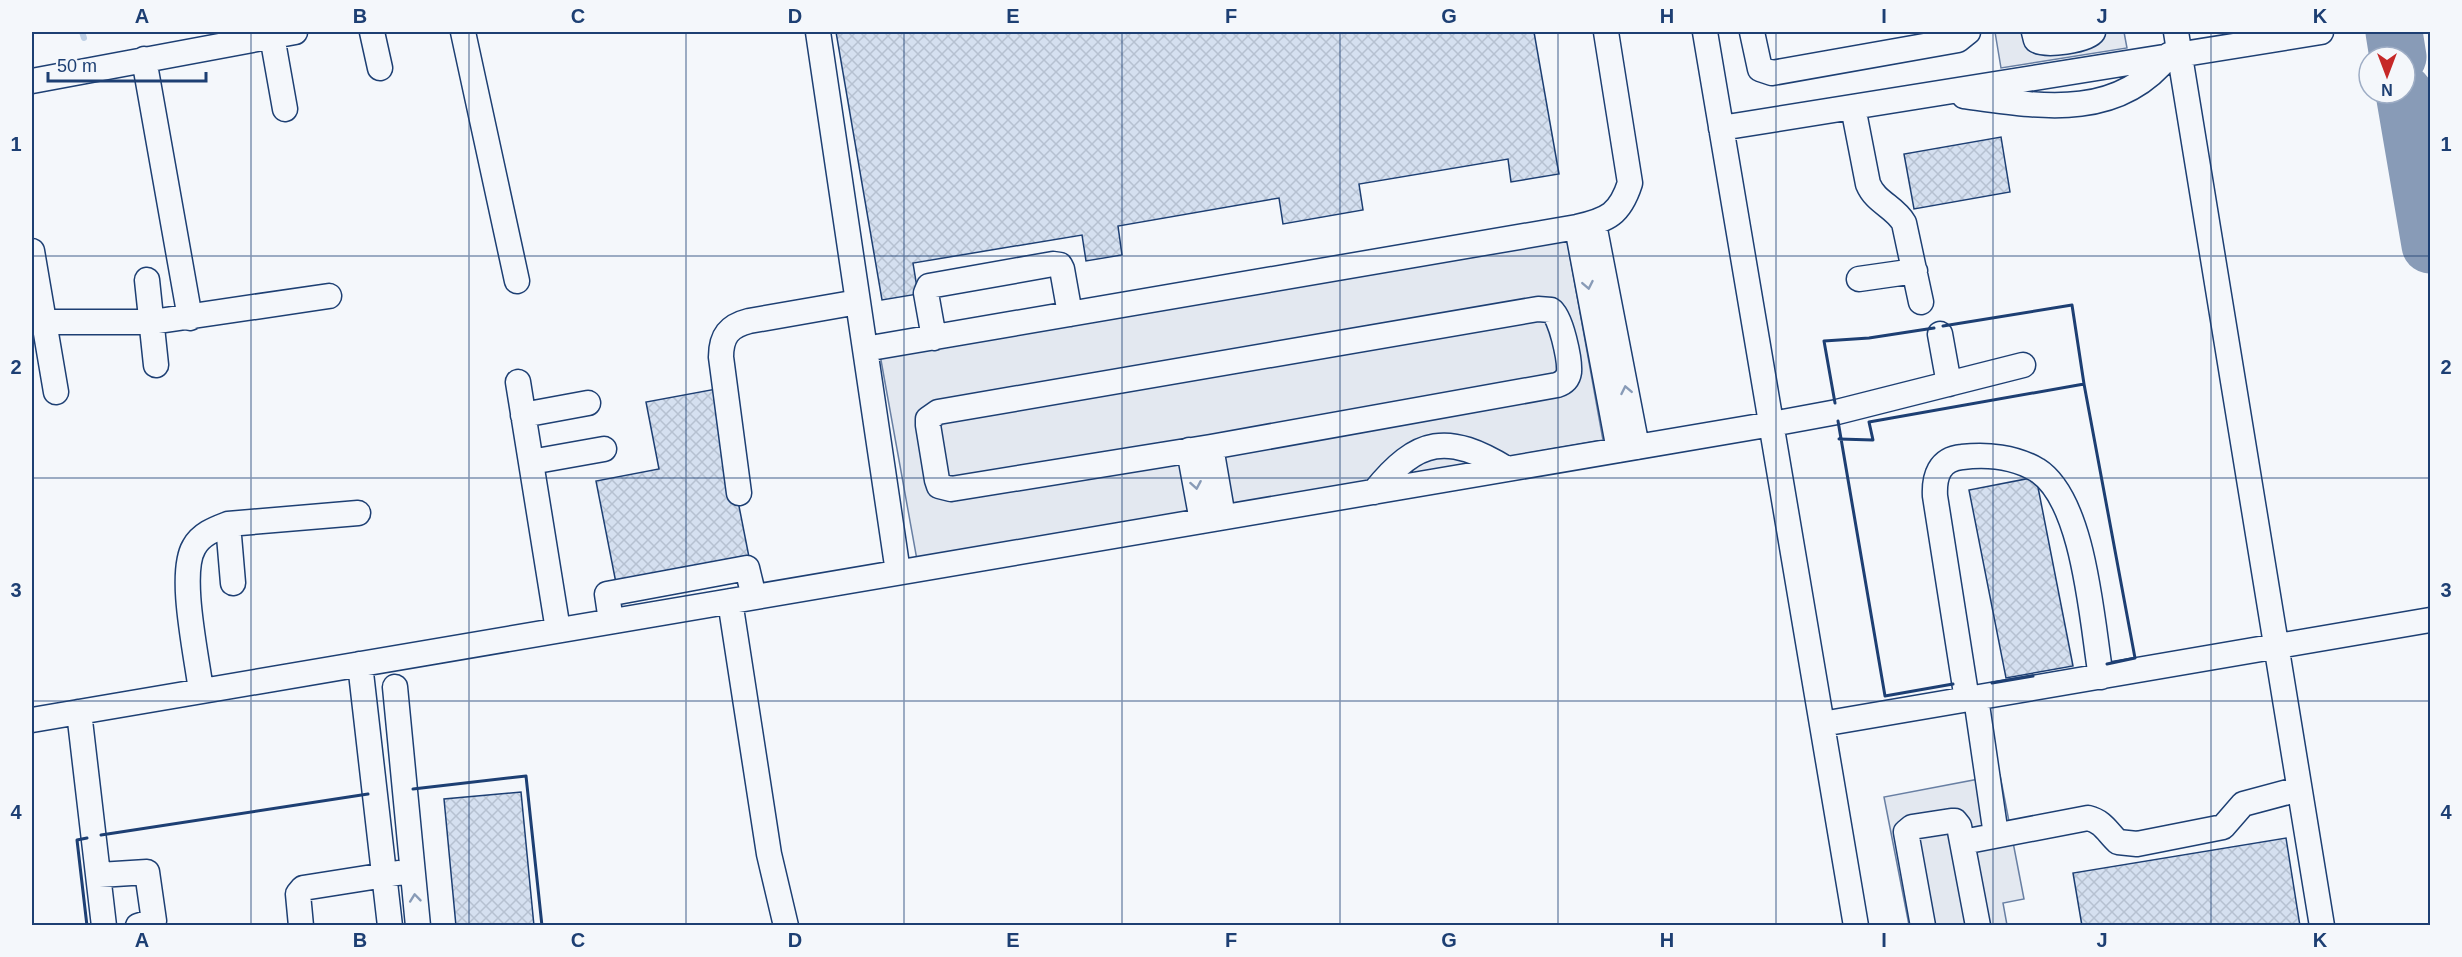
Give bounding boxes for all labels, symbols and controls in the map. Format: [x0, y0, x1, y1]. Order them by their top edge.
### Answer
text: A [135, 5, 149, 27]
text: B [353, 5, 367, 27]
text: C [571, 5, 585, 27]
text: D [788, 5, 802, 27]
text: E [1006, 5, 1020, 27]
text: F [1225, 5, 1237, 27]
text: G [1441, 5, 1457, 27]
text: H [1660, 5, 1674, 27]
text: I [1881, 5, 1887, 27]
text: J [2096, 5, 2108, 27]
text: K [2313, 5, 2328, 27]
scale bar [48, 45, 206, 83]
north arrow [2357, 45, 2417, 105]
text: 50 m [57, 56, 97, 76]
text: N [2381, 81, 2393, 98]
text: 1 [10, 133, 22, 155]
text: 1 [2440, 133, 2452, 155]
one-way arrow [1581, 280, 1594, 290]
text: 2 [10, 356, 22, 378]
text: 2 [2440, 356, 2452, 378]
one-way arrow [1620, 385, 1633, 395]
one-way arrow [1189, 480, 1202, 490]
text: 3 [10, 579, 22, 601]
text: 3 [2440, 579, 2452, 601]
text: 4 [10, 801, 22, 823]
text: 4 [2440, 801, 2452, 823]
one-way arrow [409, 894, 422, 903]
text: A [135, 929, 149, 951]
text: B [353, 929, 367, 951]
text: C [571, 929, 585, 951]
text: D [788, 929, 802, 951]
text: E [1006, 929, 1020, 951]
text: F [1225, 929, 1237, 951]
text: G [1441, 929, 1457, 951]
text: H [1660, 929, 1674, 951]
text: I [1881, 929, 1887, 951]
text: J [2096, 929, 2108, 951]
text: K [2313, 929, 2328, 951]

